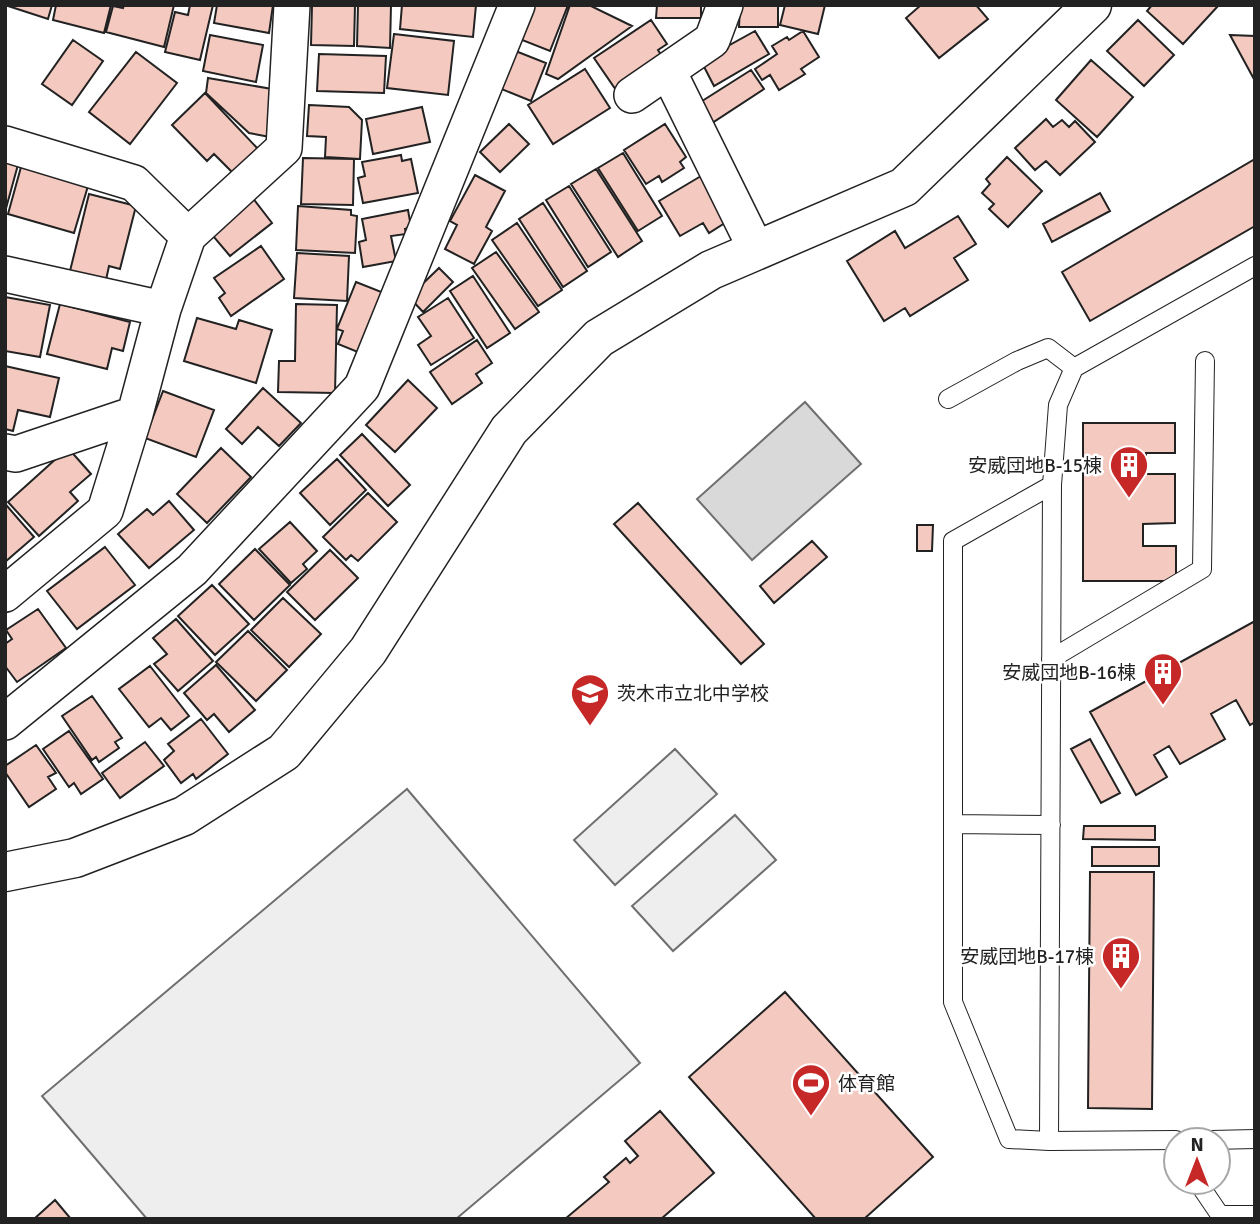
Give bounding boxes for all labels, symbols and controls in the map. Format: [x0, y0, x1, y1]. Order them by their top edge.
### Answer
building icon: 安威団地B-15棟 [1108, 444, 1150, 499]
place label: 安威団地B-15棟 [968, 454, 1102, 478]
building icon: 安威団地B-16棟 [1142, 651, 1184, 706]
place label: 安威団地B-16棟 [1002, 661, 1136, 685]
school or university icon: 茨木市立北中学校 [569, 672, 611, 727]
place label: 茨木市立北中学校 [617, 682, 769, 706]
building icon: 安威団地B-17棟 [1100, 935, 1142, 990]
place label: 安威団地B-17棟 [960, 945, 1094, 969]
sports icon: 体育館 [790, 1062, 832, 1117]
place label: 体育館 [838, 1072, 895, 1096]
north arrow [1162, 1126, 1232, 1196]
text: N [1190, 1133, 1204, 1157]

